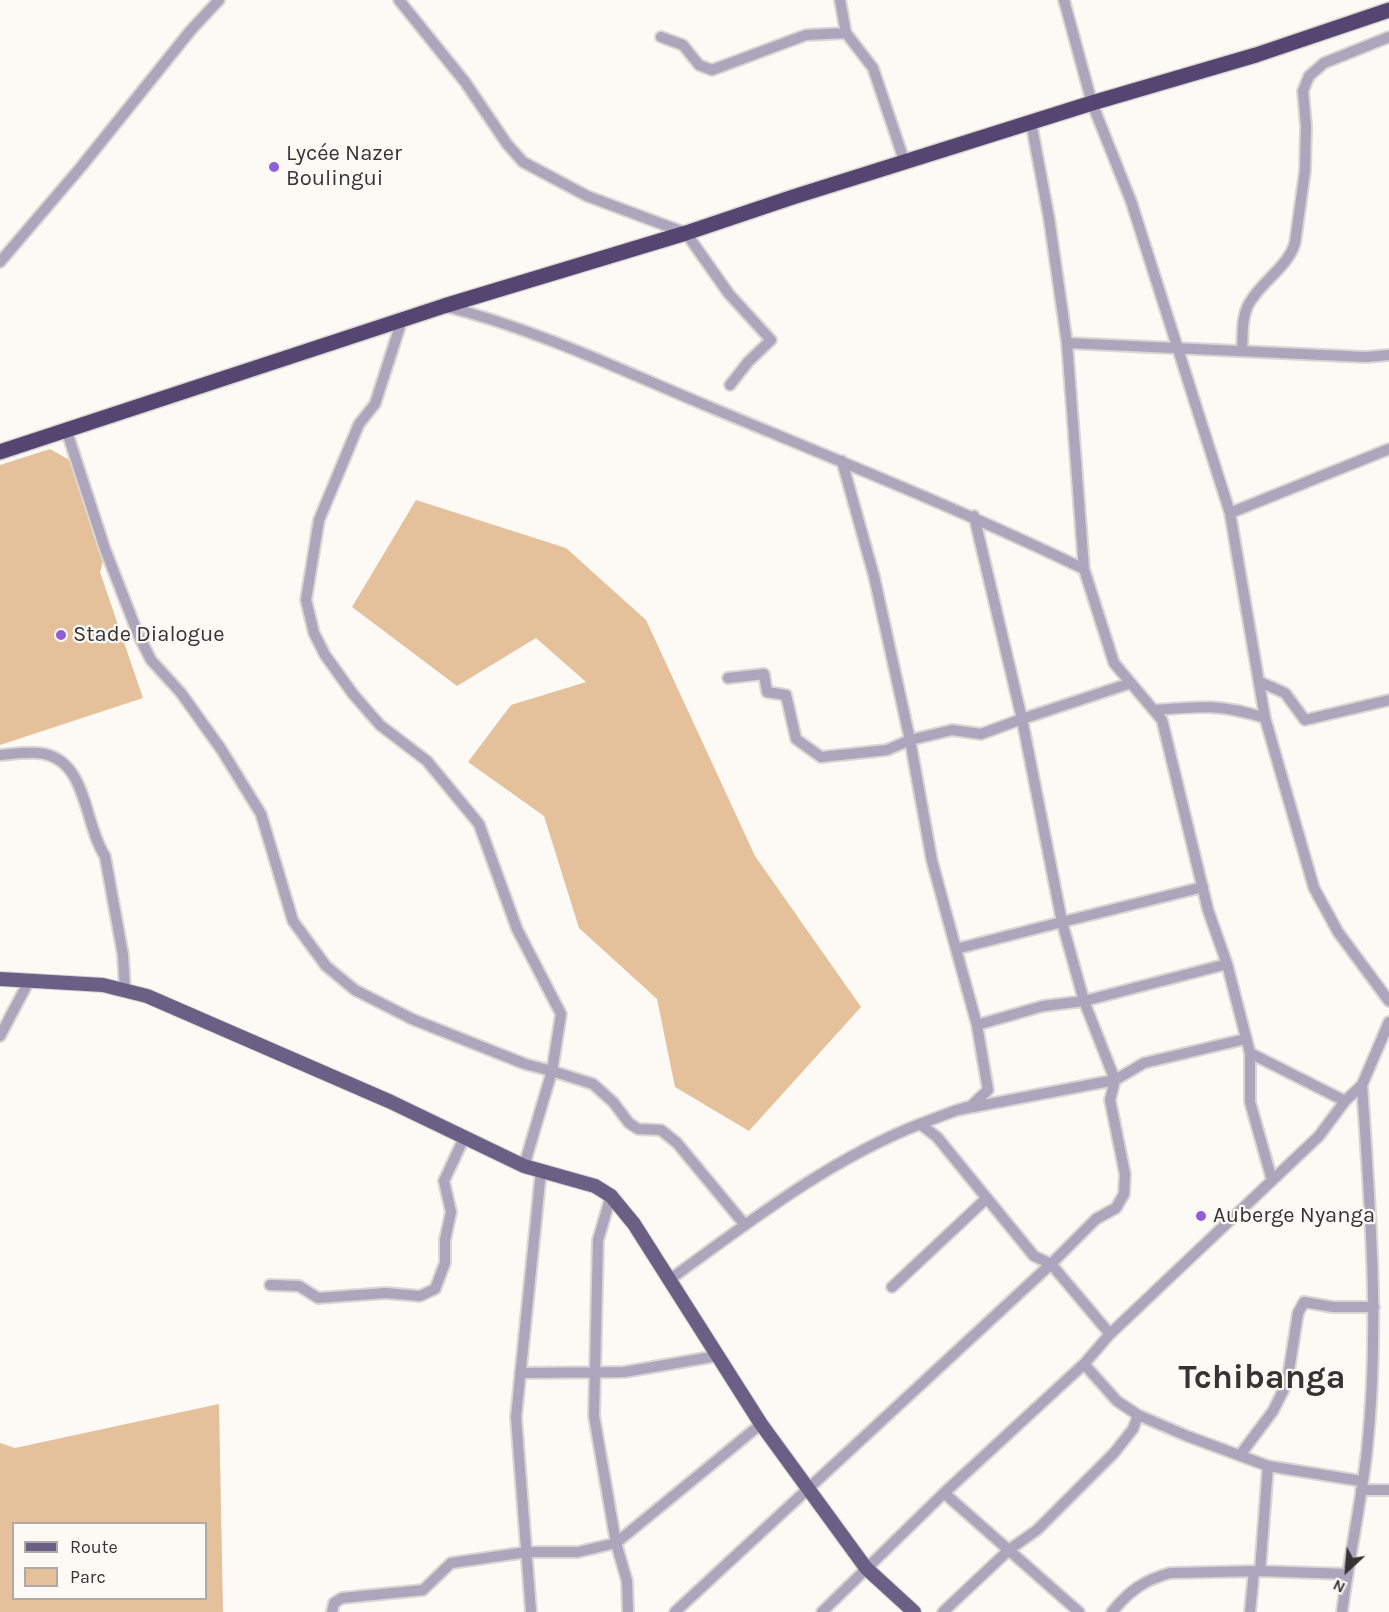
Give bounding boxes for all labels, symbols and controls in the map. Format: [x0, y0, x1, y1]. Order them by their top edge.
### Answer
place label: Lycée Nazer Boulingui [286, 141, 402, 192]
marker: Lycée Nazer Boulingui [267, 160, 281, 174]
place label: Stade Dialogue [73, 622, 225, 648]
marker: Stade Dialogue [54, 628, 68, 642]
place label: Auberge Nyanga [1213, 1203, 1375, 1229]
marker: Auberge Nyanga [1194, 1209, 1208, 1223]
district label: Tchibanga [1178, 1358, 1346, 1398]
legend [12, 1522, 207, 1600]
text: Route [70, 1536, 118, 1558]
north arrow [1317, 1540, 1377, 1600]
text: Parc [70, 1566, 106, 1588]
text: N [1330, 1576, 1348, 1598]

